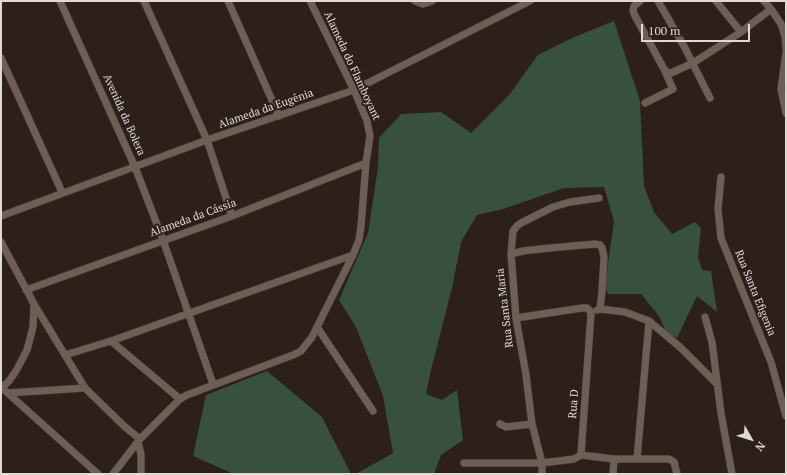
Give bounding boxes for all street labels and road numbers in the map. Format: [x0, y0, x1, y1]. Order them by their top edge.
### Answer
street label: Alameda do Flamboyant [321, 9, 383, 123]
street label: Avenida da Bolera [100, 72, 148, 158]
street label: Alameda da Eugênia [217, 87, 315, 131]
street label: Alameda da Cássia [148, 196, 238, 240]
street label: Rua Santa Efigenia [732, 248, 778, 338]
street label: Rua Santa Maria [494, 267, 516, 349]
street label: Rua D [566, 389, 582, 419]

